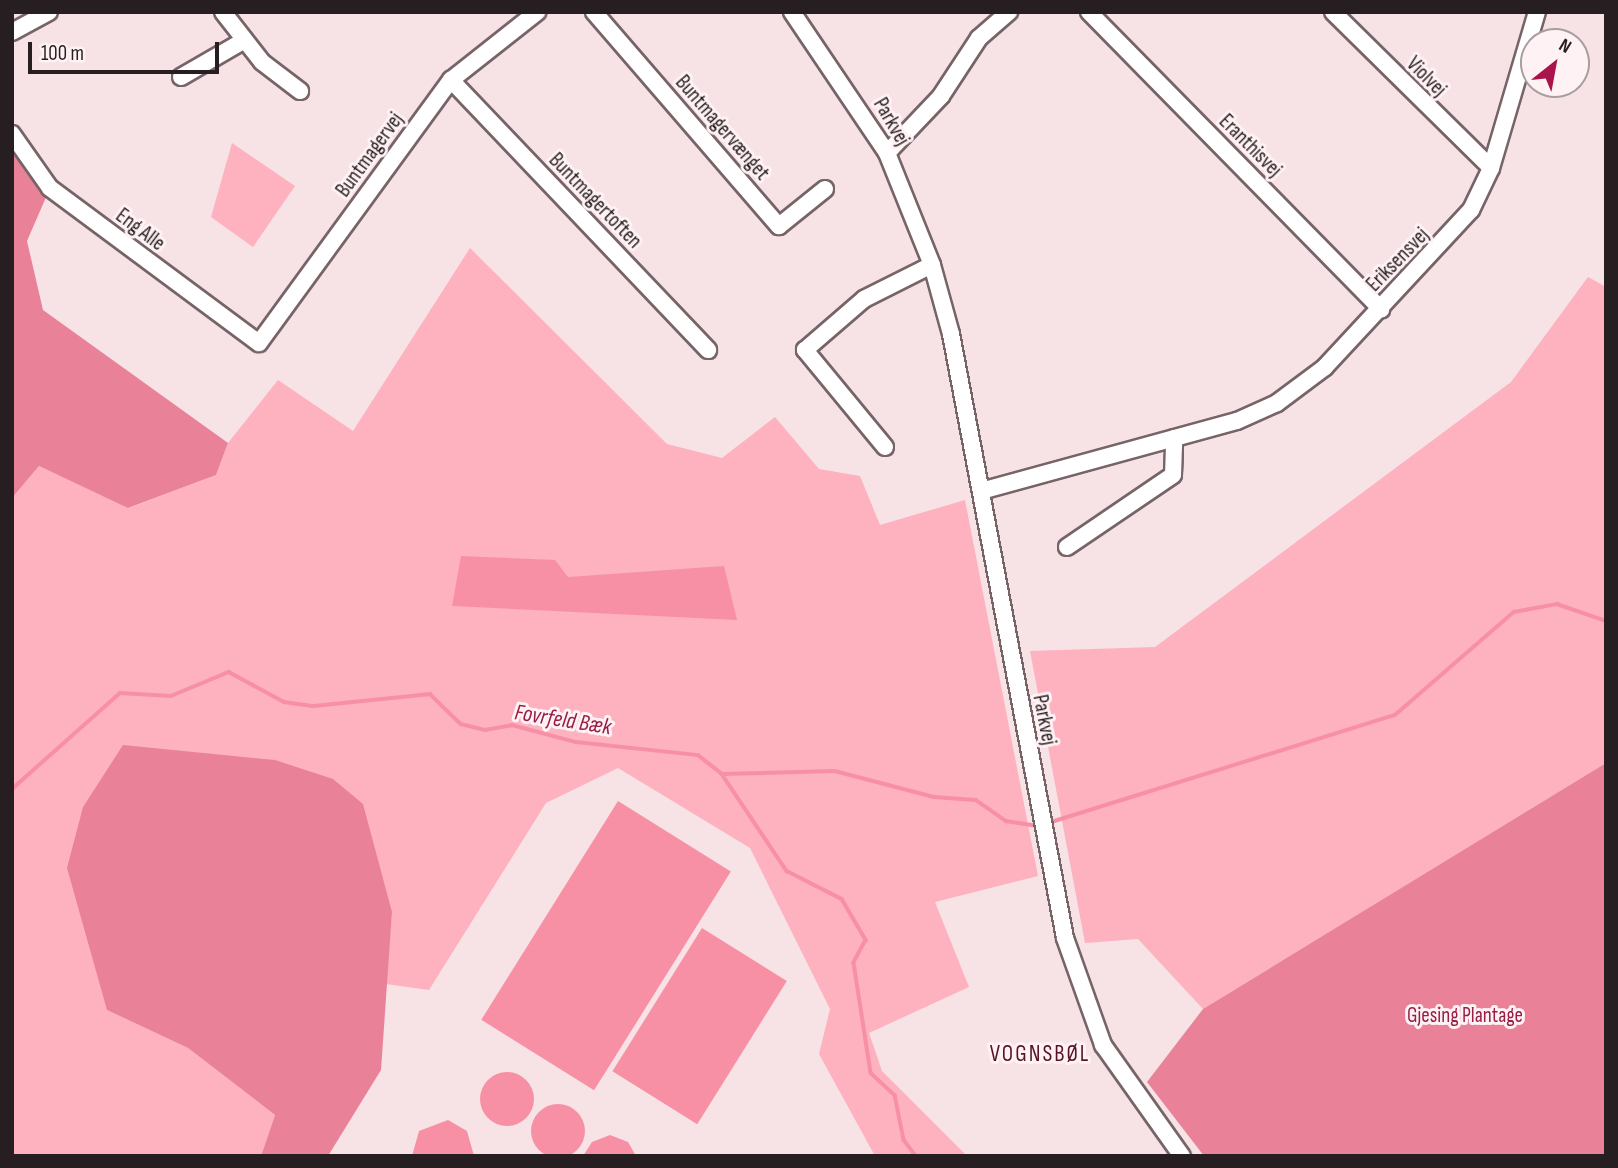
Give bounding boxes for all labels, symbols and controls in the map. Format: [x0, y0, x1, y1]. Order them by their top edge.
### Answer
scale bar [32, 28, 222, 72]
north arrow [1520, 28, 1590, 98]
text: N [1555, 34, 1575, 59]
text: 100 m [41, 41, 84, 66]
street label: Violvej [1401, 52, 1451, 102]
street label: Buntmagervænget [670, 70, 774, 186]
street label: Parkvej [867, 94, 915, 150]
street label: Buntmagervej [331, 108, 409, 202]
street label: Eranthisvej [1213, 109, 1287, 183]
street label: Buntmagertoften [543, 148, 647, 254]
street label: Eng Alle [111, 203, 169, 257]
street label: Eriksensvej [1362, 223, 1434, 297]
street label: Parkvej [1027, 693, 1061, 747]
water label: Fovrfeld Bæk [513, 699, 613, 741]
park label: Gjesing Plantage [1407, 1003, 1523, 1029]
district label: VOGNSBØL [991, 1040, 1089, 1068]

